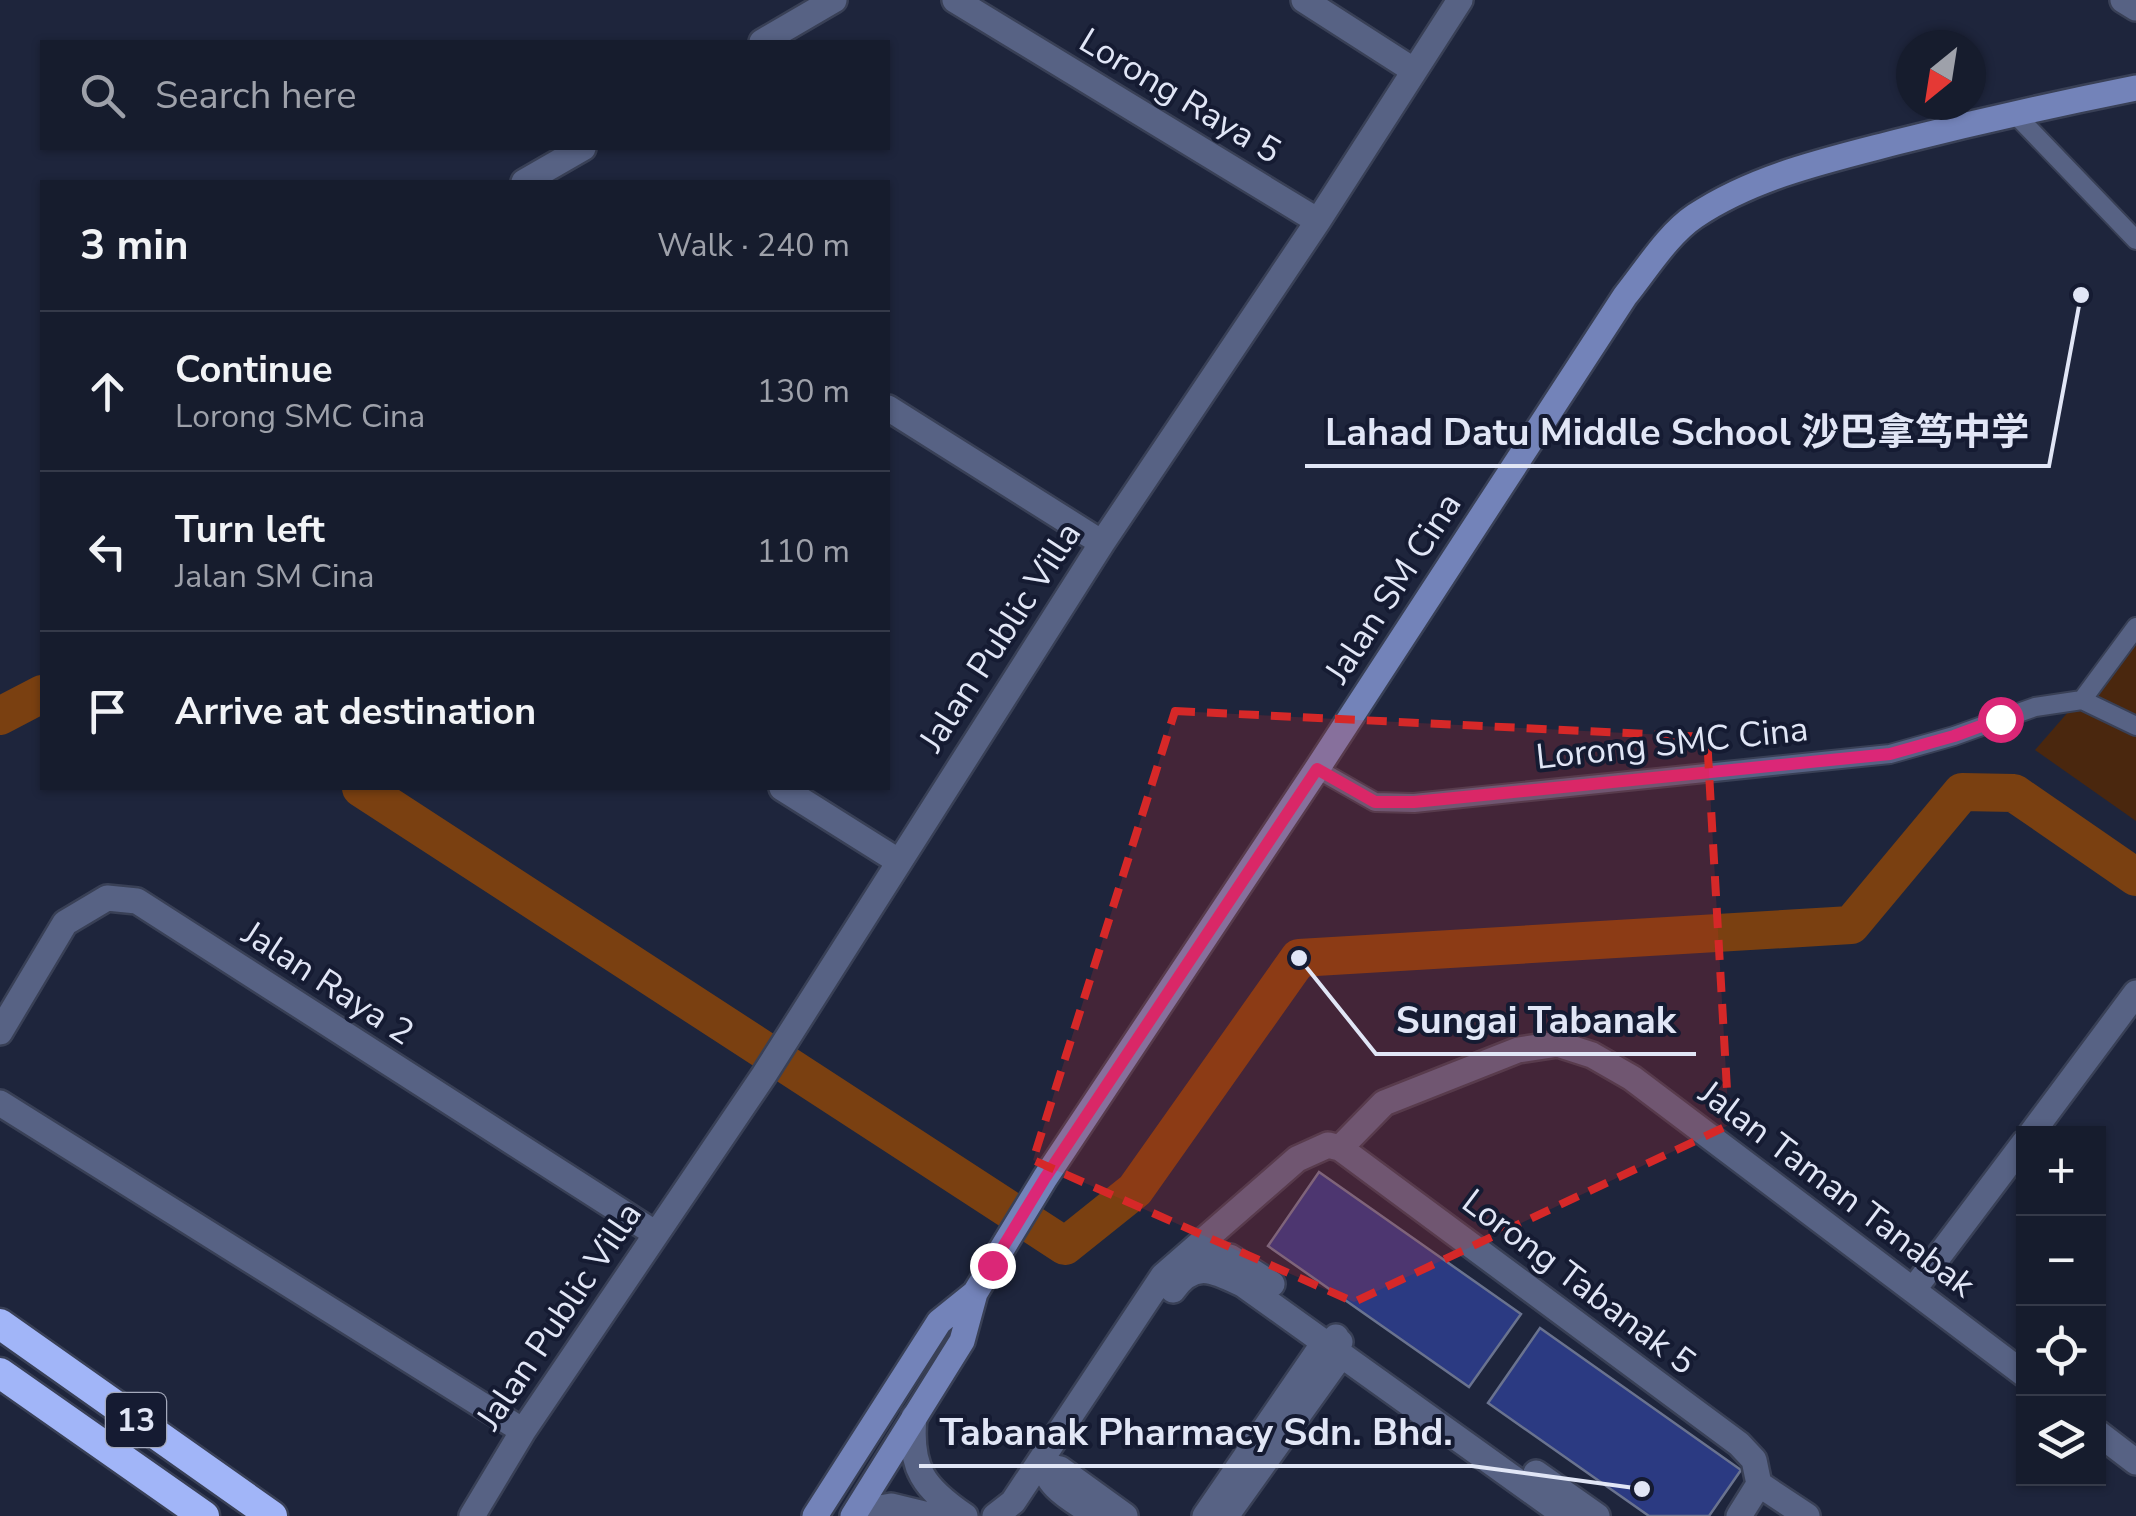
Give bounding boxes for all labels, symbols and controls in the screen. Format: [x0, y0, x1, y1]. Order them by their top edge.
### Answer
street label: Lorong Raya 5 [1070, 17, 1290, 175]
north arrow [1896, 30, 1986, 120]
search box [40, 40, 890, 150]
icon: search [75, 68, 130, 123]
text: Search here [155, 70, 356, 121]
text: 3 min [80, 217, 189, 274]
text: Walk · 240 m [657, 224, 850, 267]
text: Continue [175, 344, 333, 395]
icon: ahead [80, 364, 135, 419]
text: 130 m [757, 370, 850, 413]
text: Lorong SMC Cina [175, 395, 425, 438]
callout: Lahad Datu Middle School 沙巴拿笃中学 [1305, 398, 2049, 466]
text: Lahad Datu Middle School 沙巴拿笃中学 [1325, 407, 2029, 458]
street label: Jalan SM Cina [1313, 484, 1472, 693]
text: Turn left [175, 504, 325, 555]
street label: Jalan Public Villa [908, 513, 1092, 762]
icon: left [80, 524, 135, 579]
text: 110 m [757, 530, 850, 573]
text: Jalan SM Cina [175, 555, 375, 598]
icon: arrive [80, 684, 135, 739]
text: Arrive at destination [175, 686, 536, 737]
route start [1978, 697, 2024, 743]
street label: Lorong SMC Cina [1534, 705, 1810, 781]
street label: Jalan Raya 2 [232, 909, 423, 1056]
callout: Sungai Tabanak [1376, 986, 1696, 1054]
text: Sungai Tabanak [1396, 995, 1678, 1046]
street label: Jalan Taman Tanabak [1689, 1069, 1985, 1309]
map controls [2016, 1126, 2106, 1486]
button: + [2016, 1126, 2106, 1216]
street label: Lorong Tabanak 5 [1453, 1179, 1705, 1385]
street label: Jalan Public Villa [465, 1193, 653, 1440]
button: − [2016, 1216, 2106, 1306]
route end [970, 1243, 1016, 1289]
button: locate [2016, 1306, 2106, 1396]
road number: 13 [106, 1393, 166, 1447]
button: layers [2016, 1396, 2106, 1486]
callout: Tabanak Pharmacy Sdn. Bhd. [919, 1398, 1472, 1466]
text: Tabanak Pharmacy Sdn. Bhd. [939, 1407, 1453, 1458]

